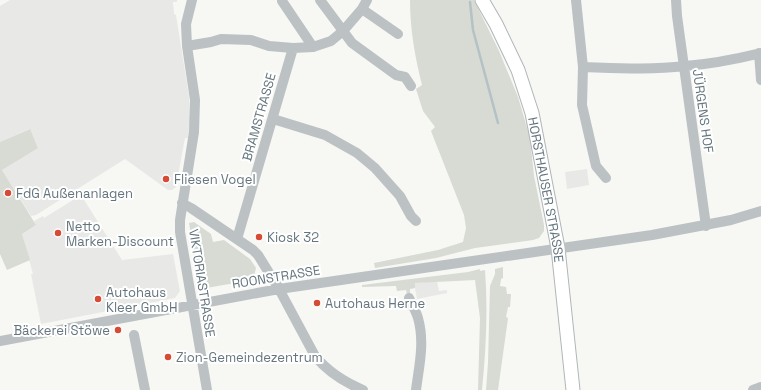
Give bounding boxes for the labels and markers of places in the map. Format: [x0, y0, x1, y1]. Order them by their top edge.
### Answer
place label: Fliesen Vogel [174, 171, 256, 188]
marker: Fliesen Vogel [161, 174, 171, 184]
place label: FdG Außenanlagen [16, 185, 133, 202]
marker: FdG Außenanlagen [3, 188, 13, 198]
place label: Netto Marken-Discount [66, 218, 174, 250]
marker: Netto Marken-Discount [53, 228, 63, 238]
place label: Kiosk 32 [267, 229, 319, 246]
marker: Kiosk 32 [254, 232, 264, 242]
place label: Autohaus Kleer GmbH [106, 284, 177, 316]
marker: Autohaus Kleer GmbH [93, 294, 103, 304]
place label: Autohaus Herne [325, 295, 425, 312]
marker: Autohaus Herne [312, 298, 322, 308]
place label: Bäckerei Stöwe [14, 322, 110, 339]
marker: Bäckerei Stöwe [113, 325, 123, 335]
place label: Zion-Gemeindezentrum [176, 349, 323, 366]
marker: Zion-Gemeindezentrum [163, 352, 173, 362]

